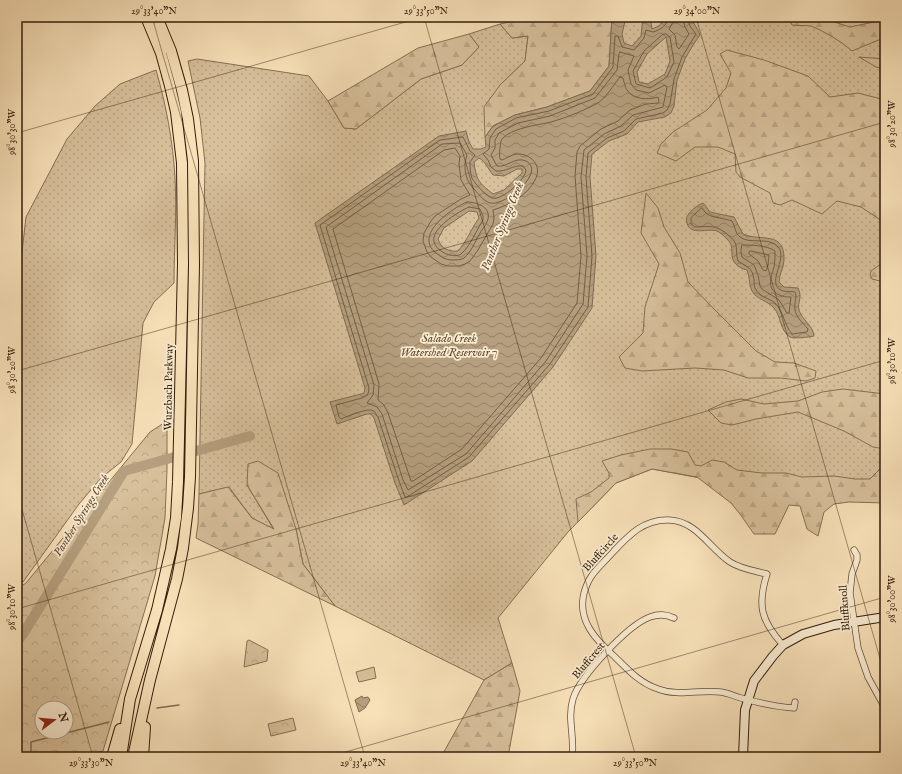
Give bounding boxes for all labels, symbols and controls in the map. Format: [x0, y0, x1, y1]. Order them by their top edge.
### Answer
text: 29°33'40"N [131, 5, 177, 18]
text: 29°33'50"N [404, 5, 449, 18]
text: 29°34'00"N [673, 5, 721, 18]
text: 98°30'20"W [886, 100, 899, 148]
text: 98°30'30"W [6, 109, 19, 156]
water label: Panther Springs Creek [478, 180, 528, 273]
water label: Salado Creek Watershed Reservoir 7 [401, 331, 497, 360]
text: 98°30'10"W [886, 338, 899, 385]
street label: Wurzbach Parkway [161, 343, 177, 431]
text: 98°30'20"W [6, 346, 19, 394]
water label: Panther Springs Creek [50, 471, 114, 560]
street label: Bluffcircle [580, 531, 622, 575]
text: 98°30'00"W [886, 575, 899, 624]
text: 98°30'10"W [6, 584, 19, 631]
street label: Bluffknoll [836, 584, 854, 631]
street label: Bluffcrest [569, 639, 608, 682]
north arrow [34, 700, 74, 740]
text: N [54, 710, 71, 724]
text: 29°33'30"N [69, 757, 114, 770]
text: 29°33'40"N [340, 757, 386, 770]
text: 29°33'50"N [613, 757, 658, 770]

